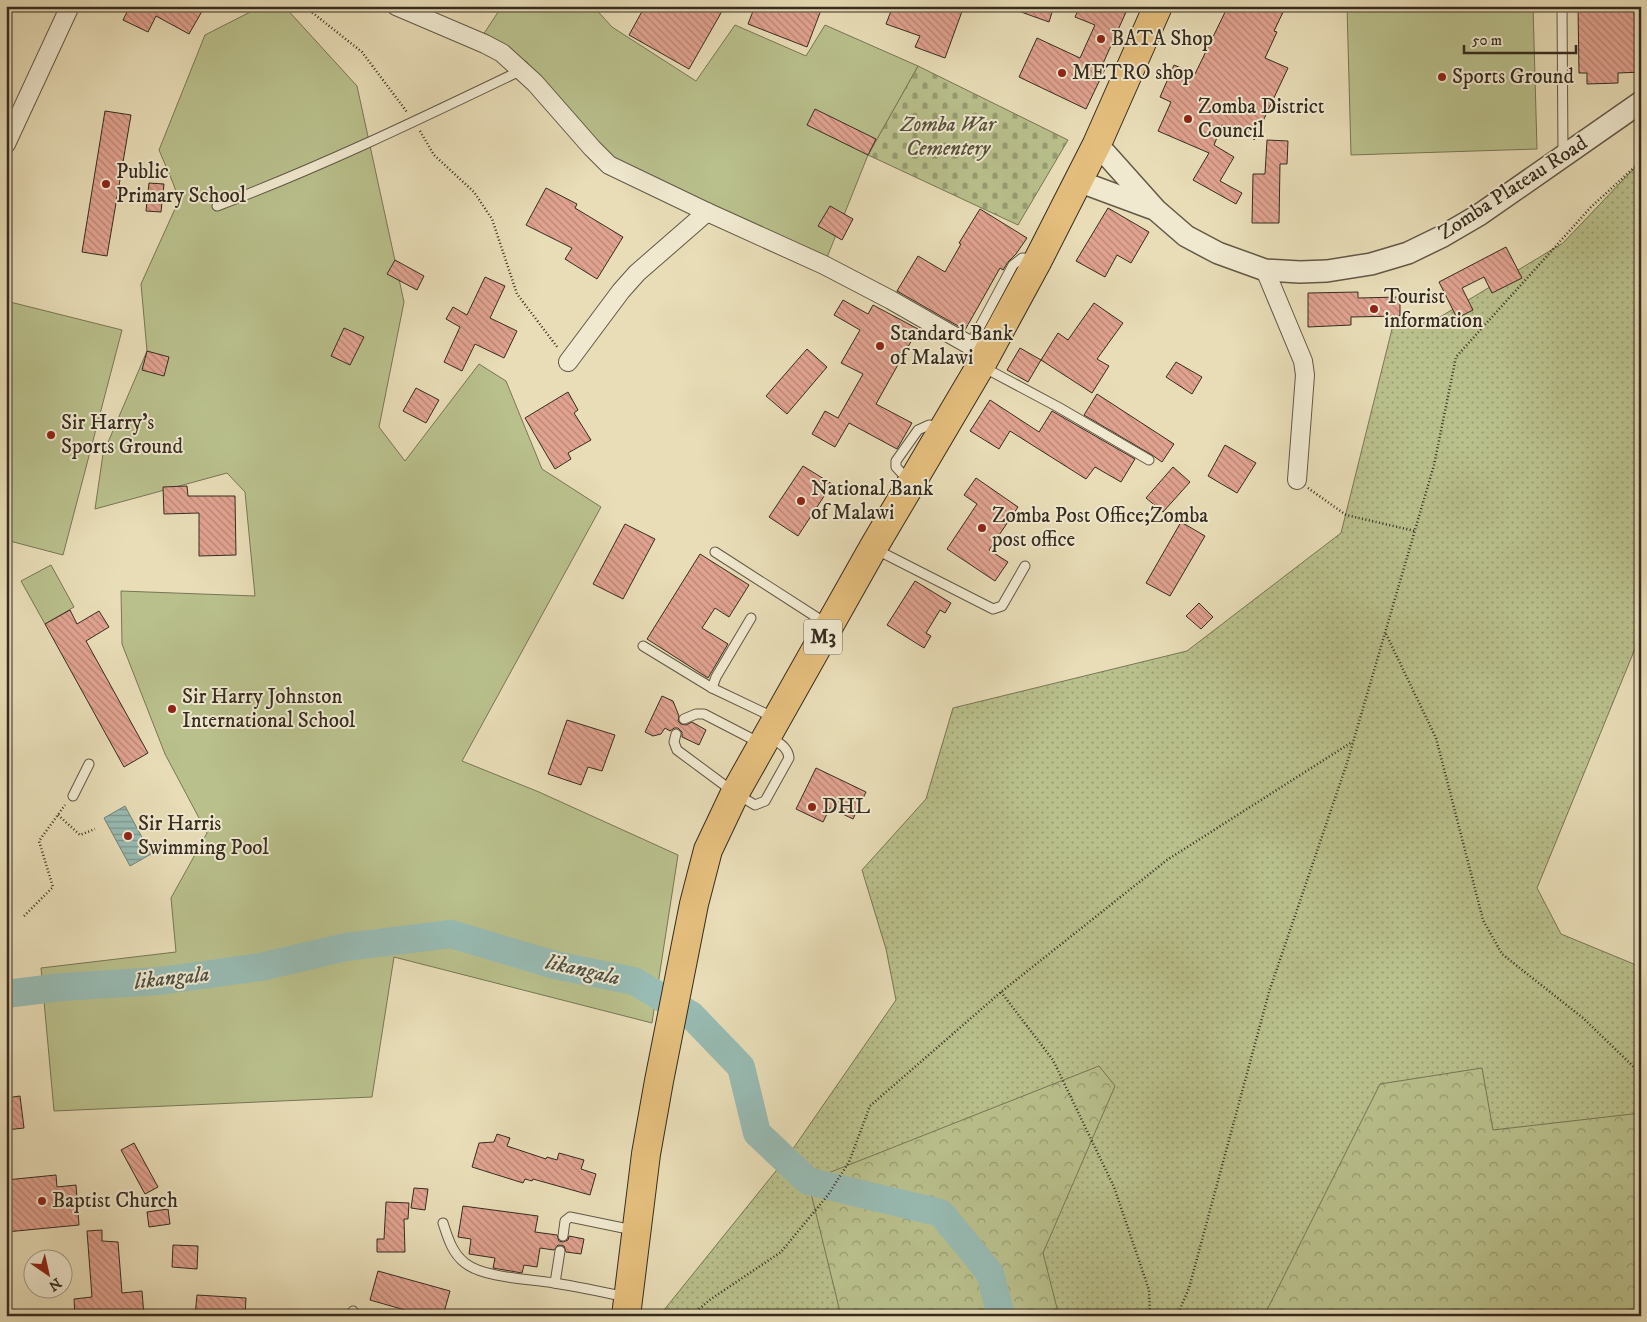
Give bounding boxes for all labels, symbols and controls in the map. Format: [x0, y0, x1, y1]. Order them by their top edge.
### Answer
scale bar [1464, 22, 1577, 54]
place label: BATA Shop [1111, 26, 1213, 52]
text: 50 m [1472, 31, 1502, 50]
marker: BATA Shop [1095, 33, 1107, 45]
place label: METRO shop [1072, 60, 1194, 86]
place label: Sports Ground [1452, 64, 1575, 90]
marker: METRO shop [1056, 67, 1068, 79]
marker: Sports Ground [1436, 71, 1448, 83]
place label: Zomba District Council [1198, 94, 1325, 144]
park label: Zomba War Cementery [900, 112, 997, 162]
marker: Zomba District Council [1182, 113, 1194, 125]
street label: Zomba Plateau Road [1434, 130, 1593, 246]
place label: Public Primary School [116, 159, 247, 209]
marker: Public Primary School [100, 178, 112, 190]
place label: Tourist information [1384, 284, 1483, 334]
marker: Tourist information [1368, 303, 1380, 315]
place label: Standard Bank of Malawi [890, 321, 1014, 371]
marker: Standard Bank of Malawi [874, 340, 886, 352]
place label: Sir Harry's Sports Ground [61, 410, 184, 460]
marker: Sir Harry's Sports Ground [45, 429, 57, 441]
place label: National Bank of Malawi [811, 476, 934, 526]
marker: National Bank of Malawi [795, 495, 807, 507]
place label: Zomba Post Office;Zomba post office [991, 503, 1208, 553]
marker: Zomba Post Office;Zomba post office [976, 522, 988, 534]
road number: M3 [804, 620, 842, 654]
place label: Sir Harry Johnston International School [182, 684, 356, 734]
marker: Sir Harry Johnston International School [166, 703, 178, 715]
place label: DHL [822, 794, 870, 820]
marker: DHL [806, 801, 818, 813]
place label: Sir Harris Swimming Pool [138, 811, 269, 861]
marker: Sir Harris Swimming Pool [122, 830, 134, 842]
water label: likangala [542, 948, 623, 992]
water label: likangala [132, 961, 211, 995]
place label: Baptist Church [52, 1188, 178, 1214]
marker: Baptist Church [36, 1195, 48, 1207]
north arrow [22, 1250, 72, 1300]
text: N [44, 1273, 65, 1295]

